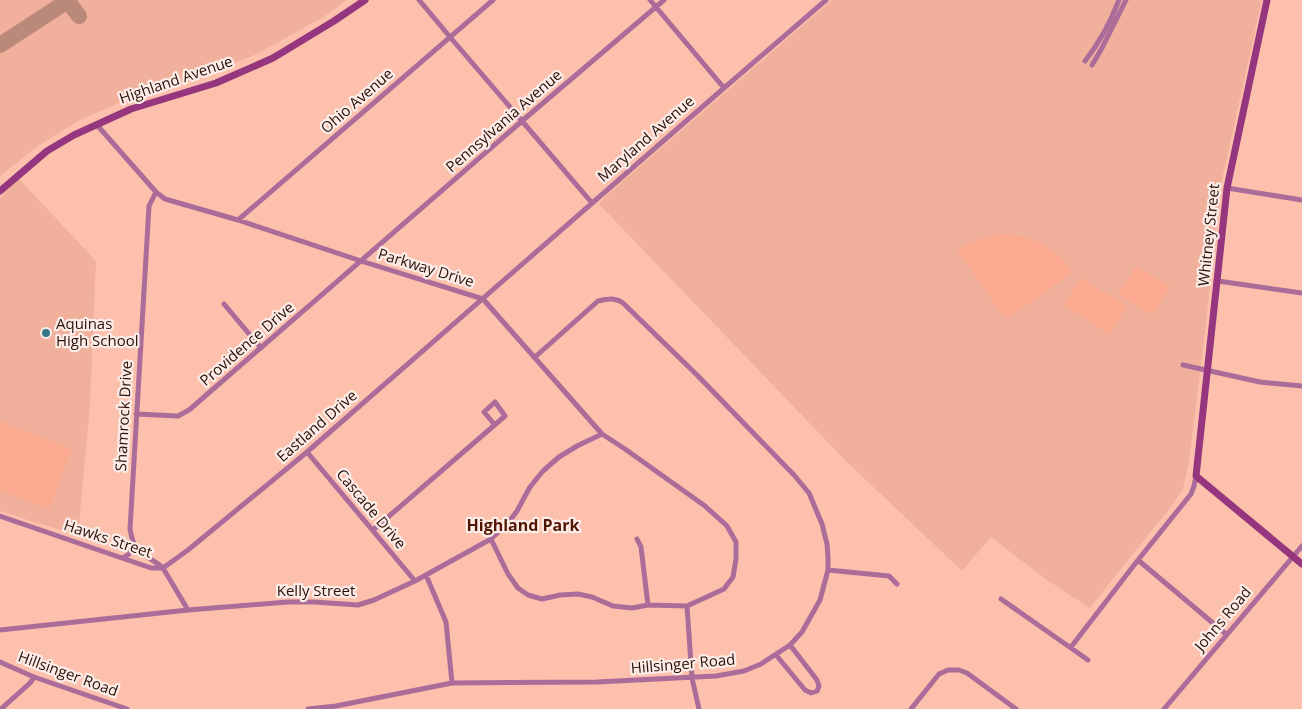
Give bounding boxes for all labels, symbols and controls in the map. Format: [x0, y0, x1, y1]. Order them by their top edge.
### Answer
street label: Highland Avenue [116, 50, 235, 108]
street label: Ohio Avenue [316, 63, 397, 137]
street label: Pennsylvania Avenue [441, 64, 566, 176]
street label: Maryland Avenue [593, 91, 698, 186]
street label: Whitney Street [1193, 183, 1223, 287]
street label: Parkway Drive [376, 243, 477, 291]
street label: Providence Drive [195, 297, 298, 390]
place label: Aquinas High School [56, 313, 139, 350]
marker: Aquinas High School [40, 327, 52, 339]
street label: Shamrock Drive [110, 360, 136, 472]
street label: Eastland Drive [272, 385, 361, 466]
street label: Cascade Drive [332, 464, 411, 553]
street label: Hawks Street [62, 514, 155, 562]
district label: Highland Park [467, 514, 580, 536]
street label: Kelly Street [277, 580, 355, 600]
street label: Johns Road [1188, 582, 1255, 656]
street label: Hillsinger Road [16, 646, 121, 700]
street label: Hillsinger Road [630, 648, 736, 678]

